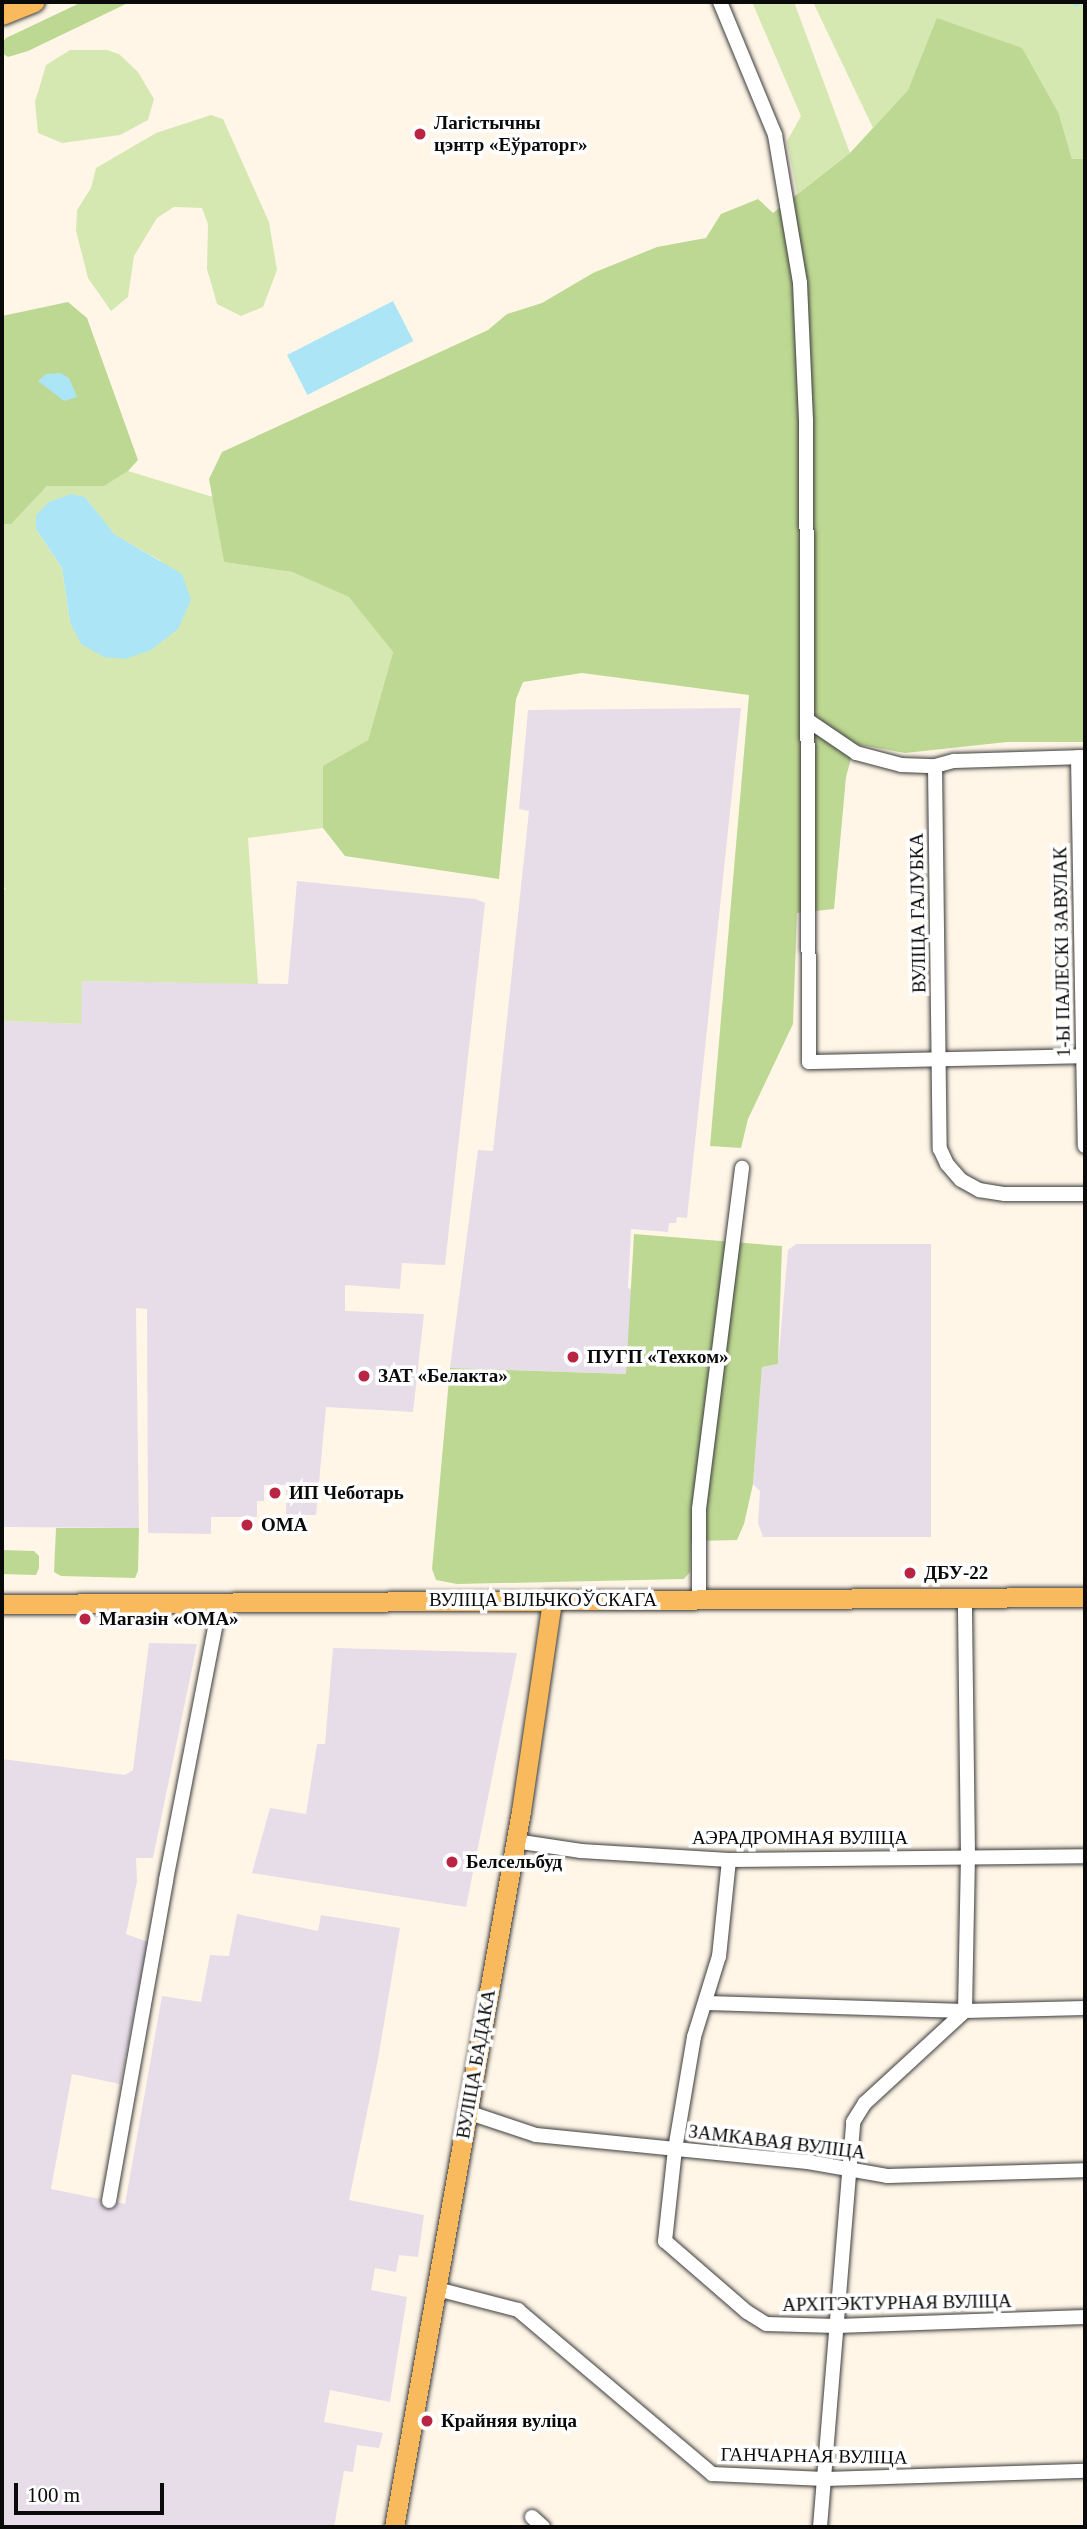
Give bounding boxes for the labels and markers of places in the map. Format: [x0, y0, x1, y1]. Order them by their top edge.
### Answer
place label: Лагістычны цэнтр «Еўраторг» [434, 112, 588, 156]
marker: Лагістычны цэнтр «Еўраторг» [412, 126, 428, 142]
place label: ПУГП «Техком» [587, 1346, 729, 1368]
marker: ПУГП «Техком» [565, 1349, 581, 1365]
place label: ЗАТ «Белакта» [378, 1365, 508, 1387]
marker: ЗАТ «Белакта» [356, 1368, 372, 1384]
place label: ИП Чеботарь [289, 1482, 404, 1504]
marker: ИП Чеботарь [267, 1485, 283, 1501]
place label: ОМА [261, 1514, 307, 1536]
marker: ОМА [239, 1517, 255, 1533]
place label: ДБУ-22 [924, 1562, 988, 1584]
marker: ДБУ-22 [902, 1565, 918, 1581]
place label: Магазін «ОМА» [99, 1608, 239, 1630]
marker: Магазін «ОМА» [77, 1611, 93, 1627]
place label: Белсельбуд [466, 1851, 562, 1873]
marker: Белсельбуд [444, 1854, 460, 1870]
place label: Крайняя вуліца [441, 2410, 577, 2432]
marker: Крайняя вуліца [419, 2413, 435, 2429]

